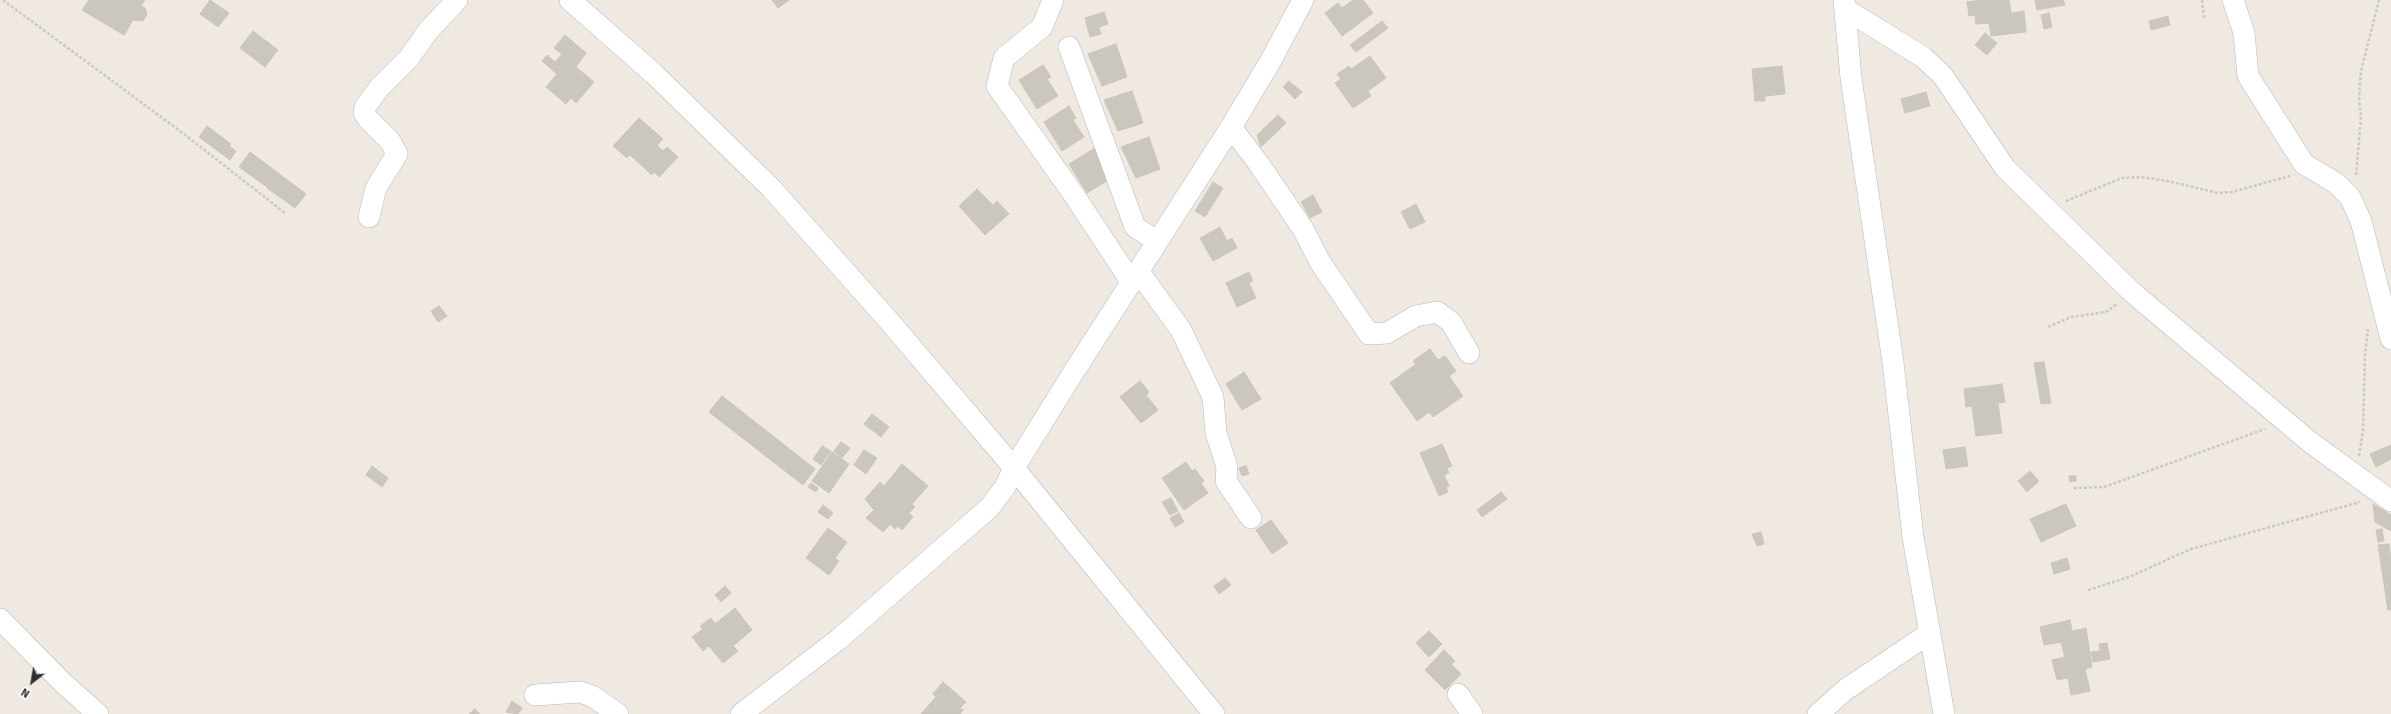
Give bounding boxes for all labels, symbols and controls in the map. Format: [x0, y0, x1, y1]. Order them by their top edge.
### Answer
north arrow [12, 662, 52, 702]
text: N [19, 685, 32, 700]

